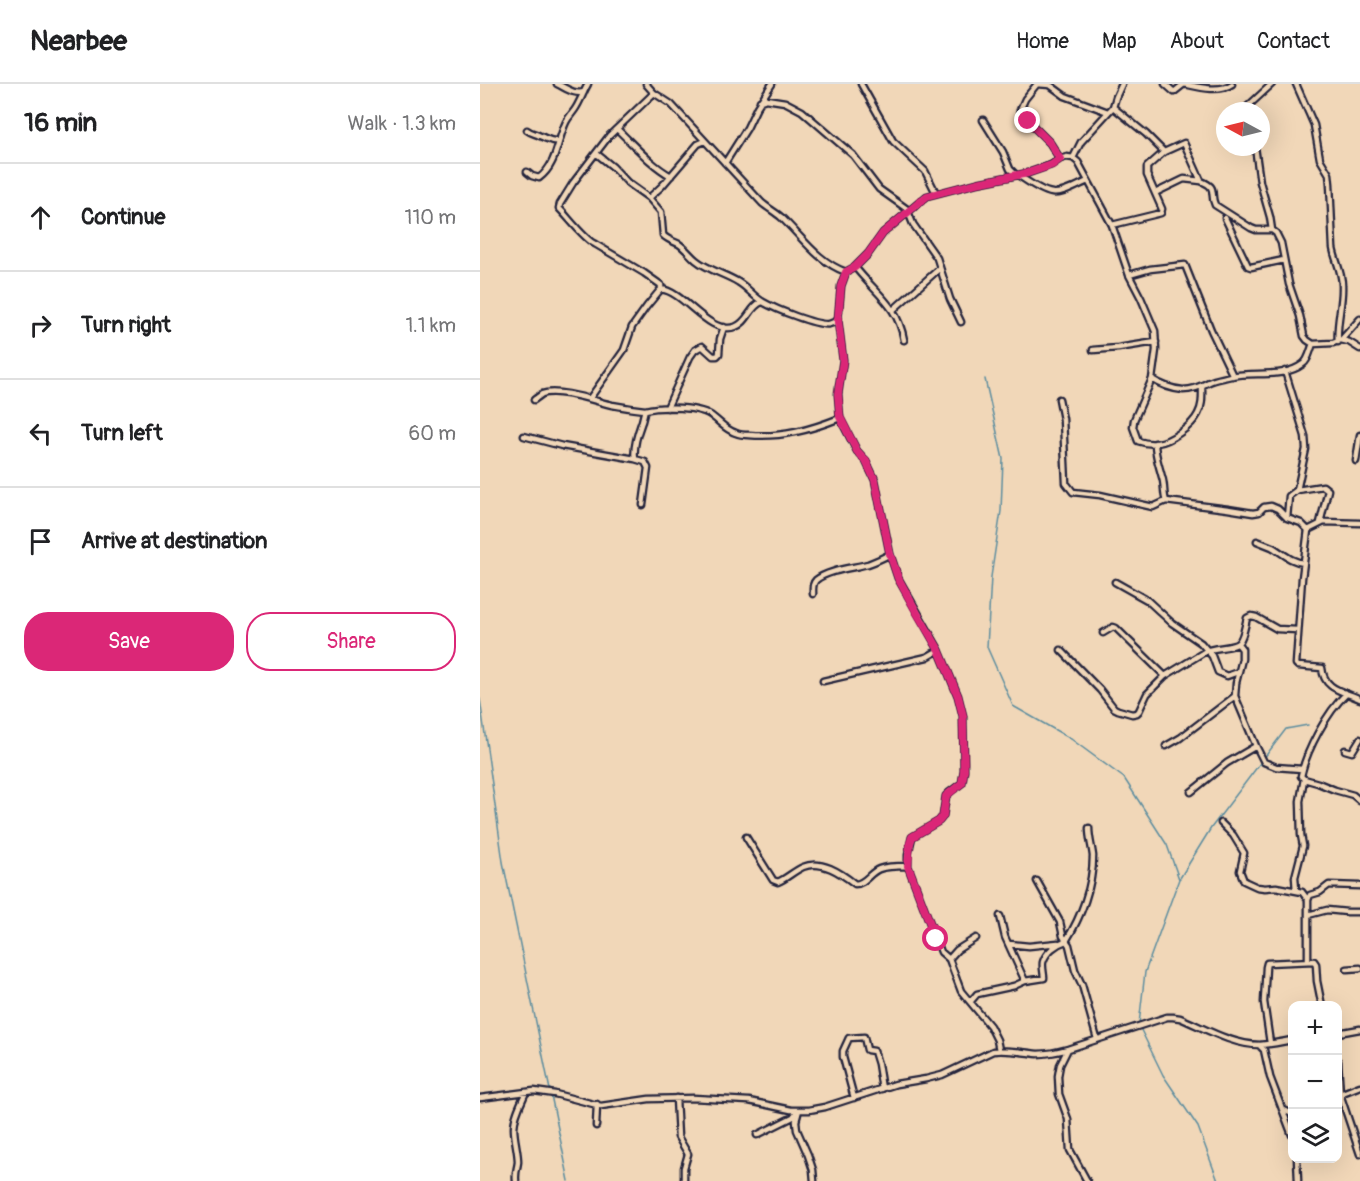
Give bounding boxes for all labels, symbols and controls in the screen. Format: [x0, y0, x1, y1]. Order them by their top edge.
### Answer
text: Nearbee [30, 24, 127, 59]
text: Home [1016, 28, 1069, 55]
text: Map [1102, 28, 1137, 55]
text: About [1170, 28, 1224, 55]
text: Contact [1257, 28, 1330, 55]
north arrow [1216, 102, 1270, 156]
text: 16 min [24, 107, 97, 139]
route end [1014, 107, 1040, 133]
text: Walk · 1.3 km [348, 111, 456, 136]
icon: ahead [24, 201, 57, 234]
text: Continue [81, 203, 165, 231]
text: 110 m [405, 205, 456, 230]
icon: right [24, 309, 57, 342]
text: Turn right [81, 311, 171, 339]
text: 1.1 km [406, 313, 456, 338]
icon: left [24, 417, 57, 450]
text: Turn left [81, 419, 163, 447]
text: 60 m [409, 421, 456, 446]
icon: arrive [24, 525, 57, 558]
text: Arrive at destination [81, 527, 267, 555]
button: Save [24, 612, 234, 671]
button: Share [246, 612, 456, 671]
route start [922, 925, 948, 951]
map controls [1288, 1001, 1342, 1163]
button: + [1288, 1001, 1342, 1055]
button: − [1288, 1055, 1342, 1109]
button: layers [1288, 1109, 1342, 1163]

